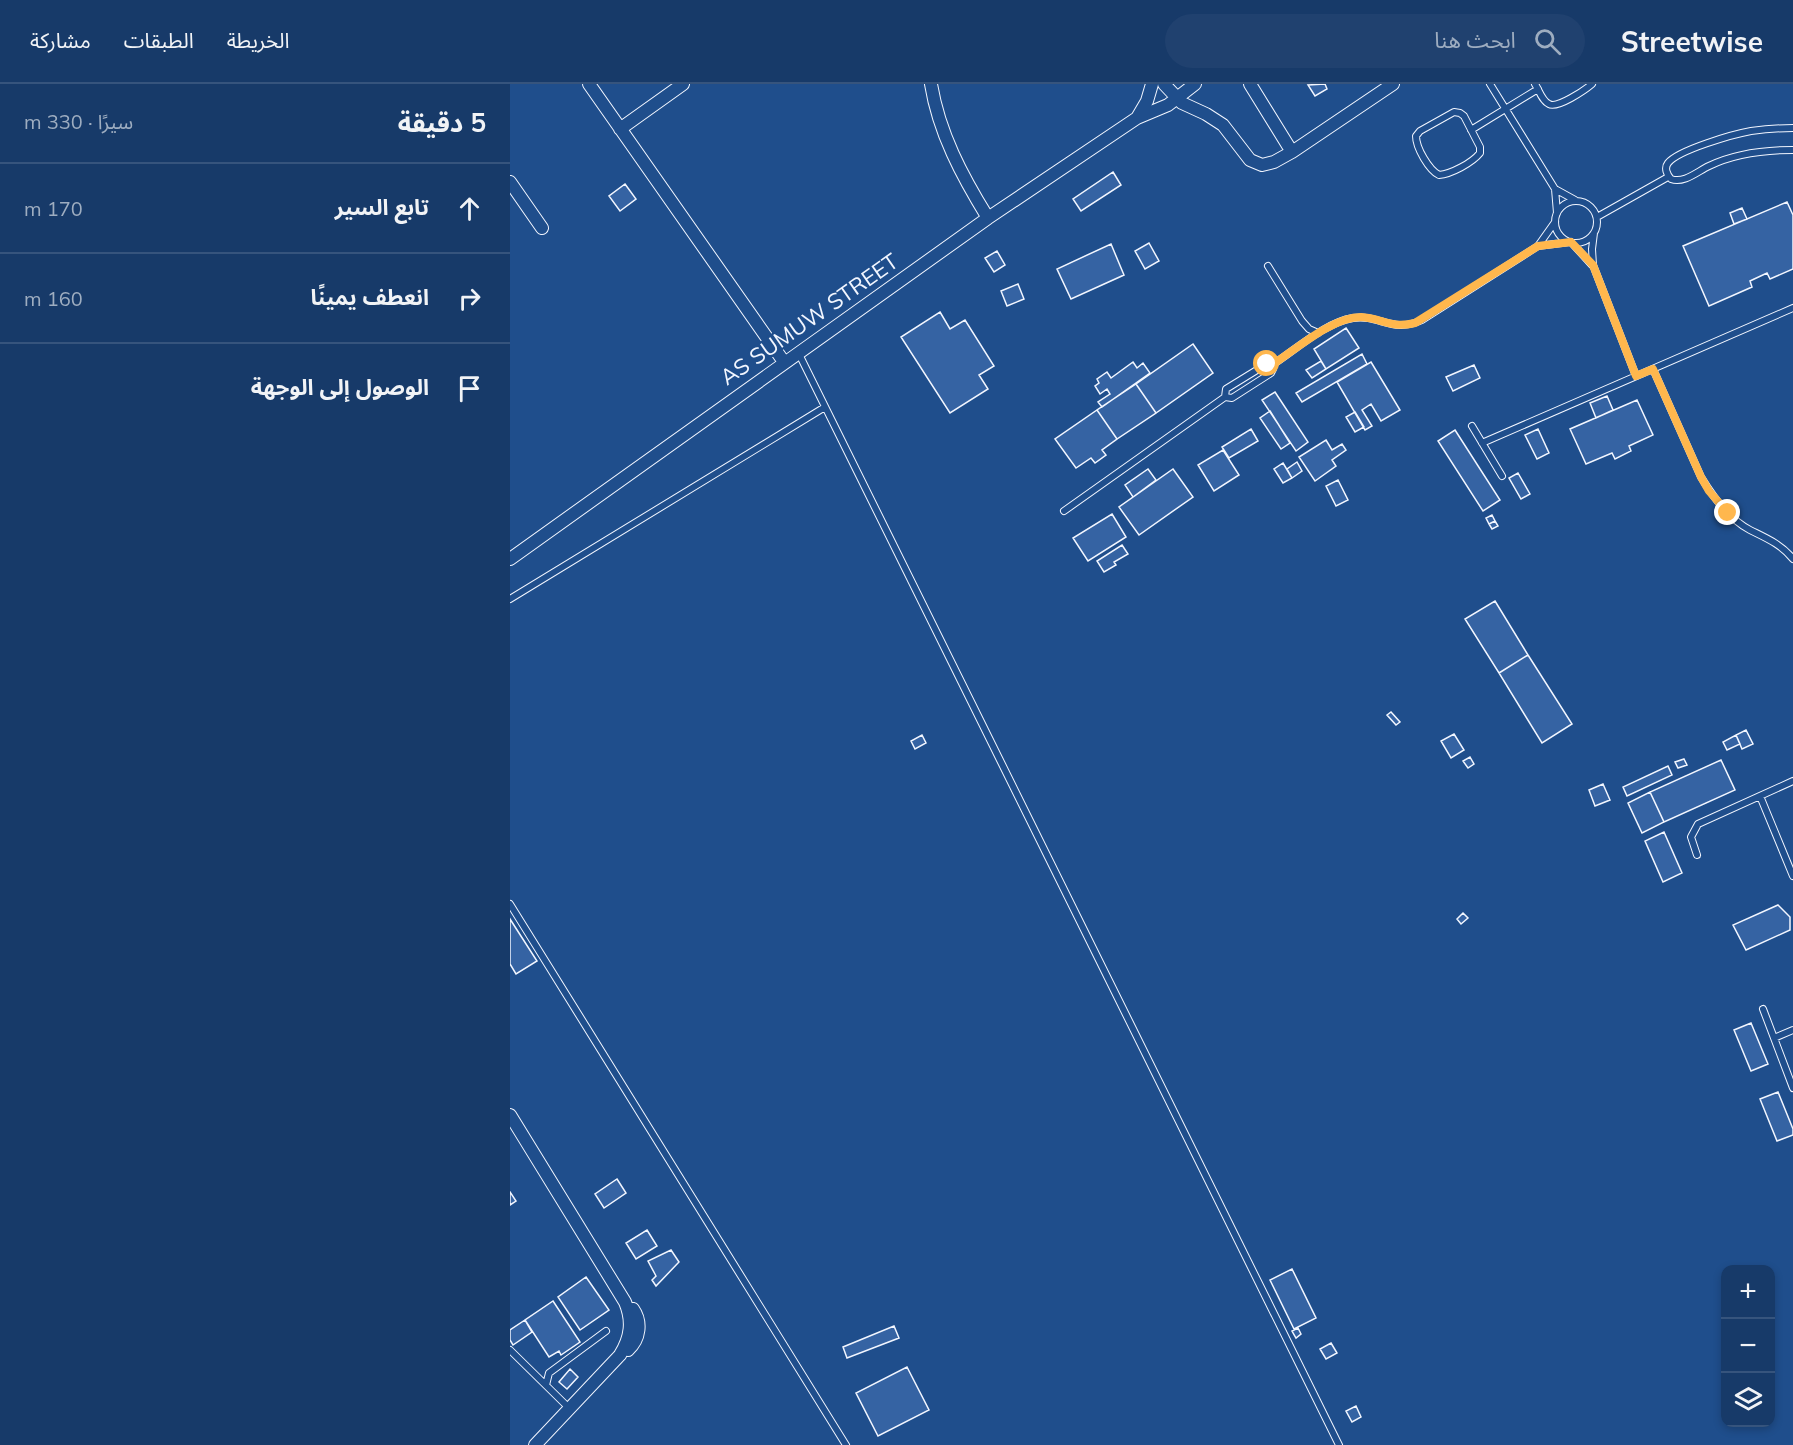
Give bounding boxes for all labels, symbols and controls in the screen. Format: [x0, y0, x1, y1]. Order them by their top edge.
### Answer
search box [1165, 14, 1585, 68]
text: Streetwise [1621, 24, 1763, 59]
icon: search [1531, 25, 1564, 58]
text: ابحث هنا [1434, 26, 1516, 54]
text: مشاركة [30, 27, 91, 53]
text: الطبقات [124, 27, 194, 53]
text: الخريطة [227, 27, 290, 53]
text: 5 دقيقة [398, 106, 486, 139]
text: سيرًا · 330 m [24, 109, 133, 134]
icon: ahead [453, 192, 486, 225]
text: تابع السير [335, 193, 429, 221]
text: 170 m [24, 196, 83, 221]
street label: AS SUMUW STREET [714, 247, 904, 391]
icon: right [453, 282, 486, 315]
text: انعطف يمينًا [310, 283, 429, 311]
text: 160 m [24, 286, 83, 311]
route start [1253, 350, 1279, 376]
icon: arrive [453, 372, 486, 405]
text: الوصول إلى الوجهة [251, 373, 429, 401]
route end [1714, 499, 1740, 525]
map controls [1721, 1265, 1775, 1427]
button: + [1721, 1265, 1775, 1319]
button: − [1721, 1319, 1775, 1373]
button: layers [1721, 1373, 1775, 1427]

